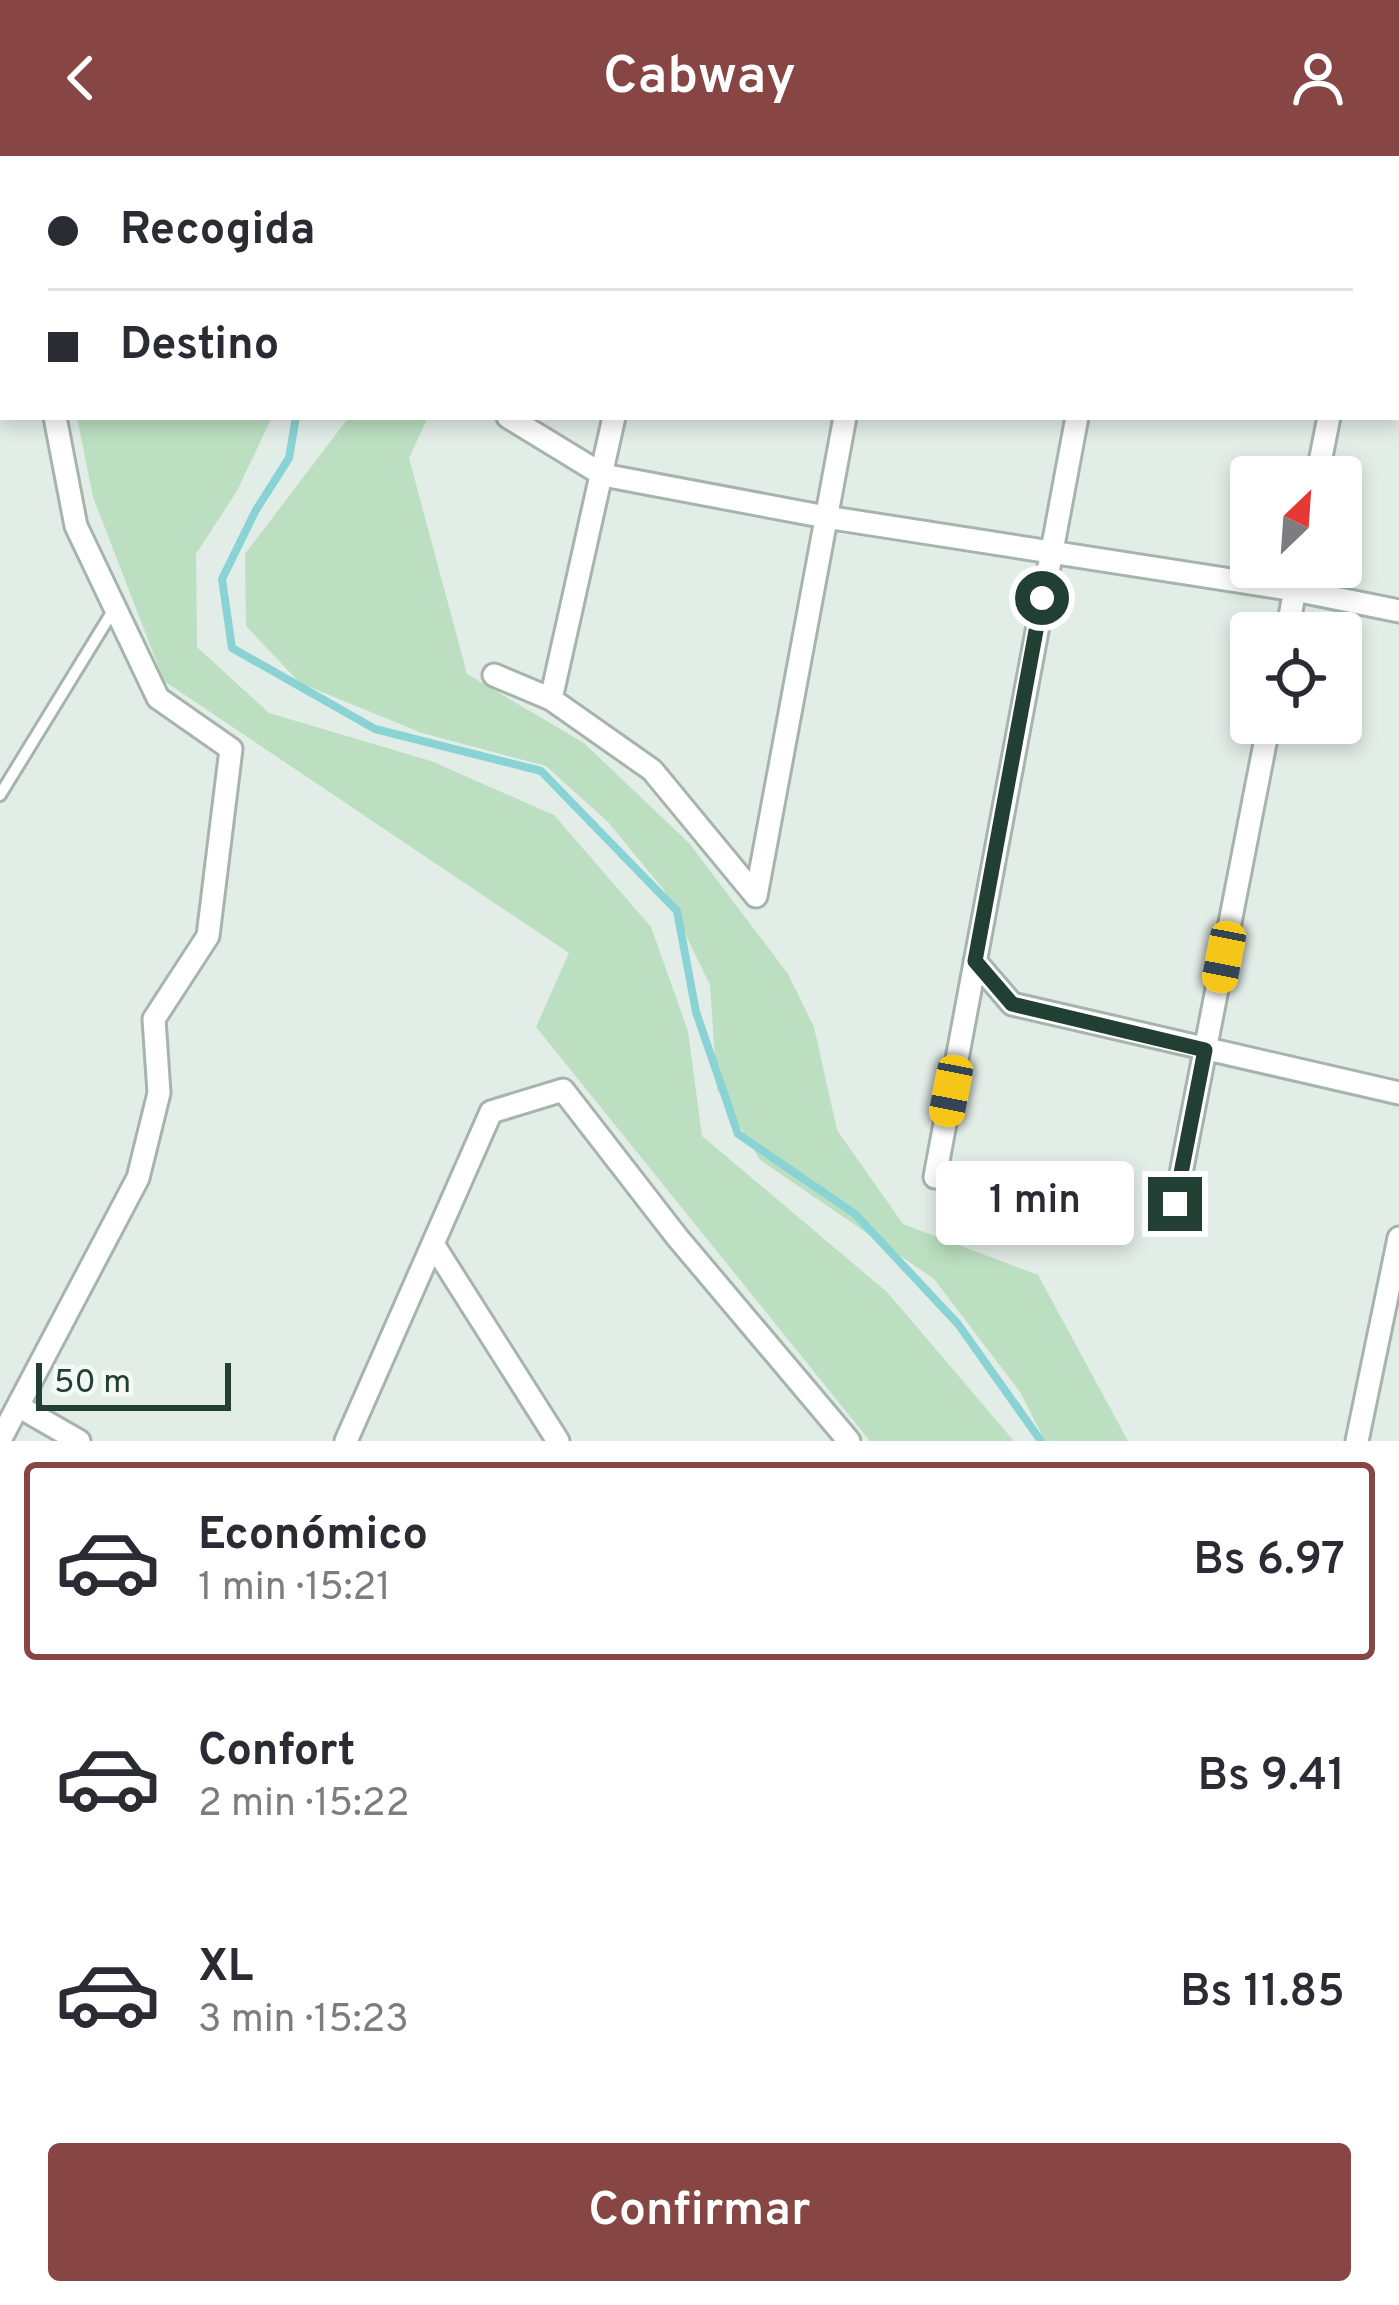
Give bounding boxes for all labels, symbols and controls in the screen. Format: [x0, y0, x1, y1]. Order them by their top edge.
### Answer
text: Cabway [603, 44, 796, 113]
icon: back [48, 45, 114, 111]
icon: person [1285, 45, 1351, 111]
text: Recogida [120, 203, 315, 260]
text: Destino [120, 318, 279, 375]
north arrow [1230, 456, 1362, 588]
map controls [1230, 456, 1362, 744]
route start [1015, 571, 1069, 625]
button: locate [1230, 612, 1362, 744]
car [1199, 918, 1249, 996]
car [926, 1052, 976, 1130]
callout: 1 min [935, 1162, 1133, 1246]
route end [1148, 1177, 1202, 1231]
text: 1 min [989, 1178, 1081, 1227]
scale bar [36, 1357, 231, 1410]
text: 50 m [54, 1363, 131, 1405]
icon: car [54, 1507, 162, 1615]
text: Económico [198, 1508, 428, 1565]
text: Bs 6.97 [1193, 1533, 1345, 1590]
text: 1 min · 15:21 [198, 1565, 391, 1614]
icon: car [54, 1723, 162, 1831]
text: Confort [198, 1724, 355, 1781]
text: Bs 9.41 [1197, 1749, 1345, 1806]
text: 2 min · 15:22 [198, 1781, 410, 1830]
icon: car [54, 1939, 162, 2047]
text: XL [198, 1940, 253, 1997]
text: Bs 11.85 [1180, 1965, 1345, 2022]
text: 3 min · 15:23 [198, 1997, 409, 2046]
button: Confirmar [48, 2143, 1351, 2281]

